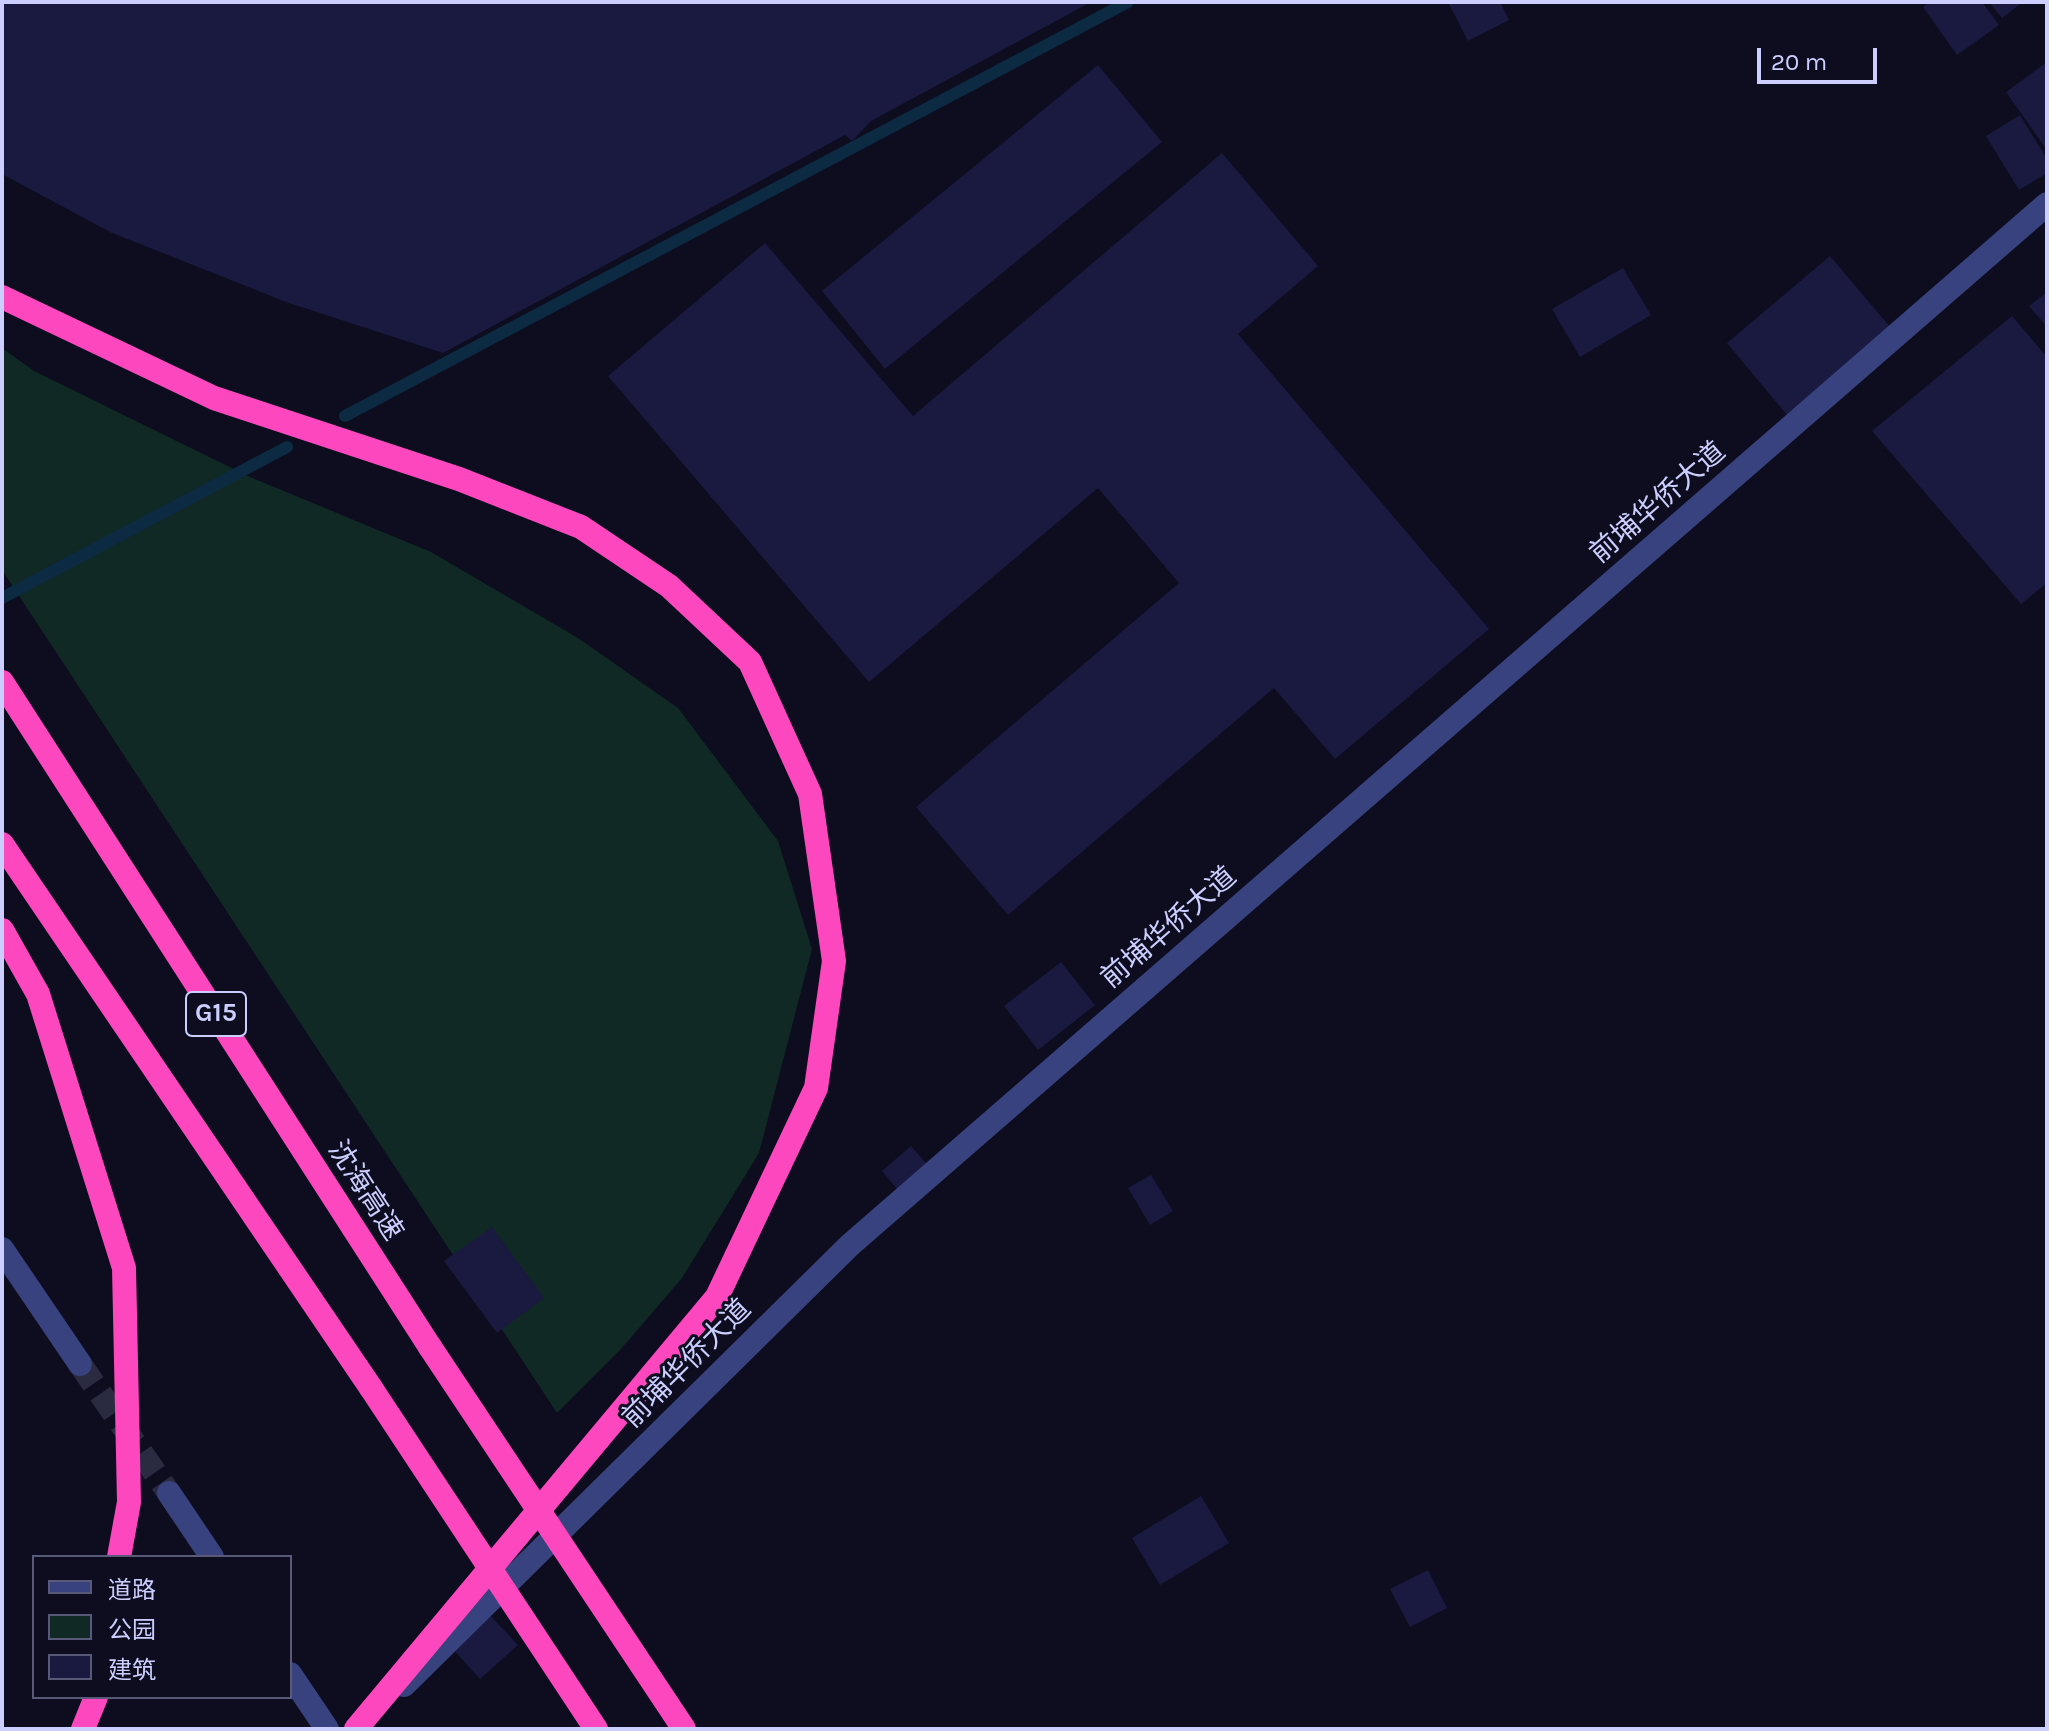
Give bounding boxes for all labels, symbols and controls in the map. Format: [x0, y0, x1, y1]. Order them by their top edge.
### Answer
scale bar [1761, 32, 1881, 82]
text: 20 m [1771, 48, 1827, 76]
street label: 前埔华侨大道 [1584, 435, 1732, 571]
street label: 前埔华侨大道 [1095, 860, 1243, 996]
road number: G15 [186, 992, 246, 1036]
street label: 沈海高速 [320, 1135, 410, 1247]
street label: 前埔华侨大道 [616, 1293, 758, 1435]
legend [32, 1555, 292, 1699]
text: 道路 [108, 1576, 156, 1604]
text: 公园 [108, 1616, 156, 1644]
text: 建筑 [108, 1656, 156, 1684]

